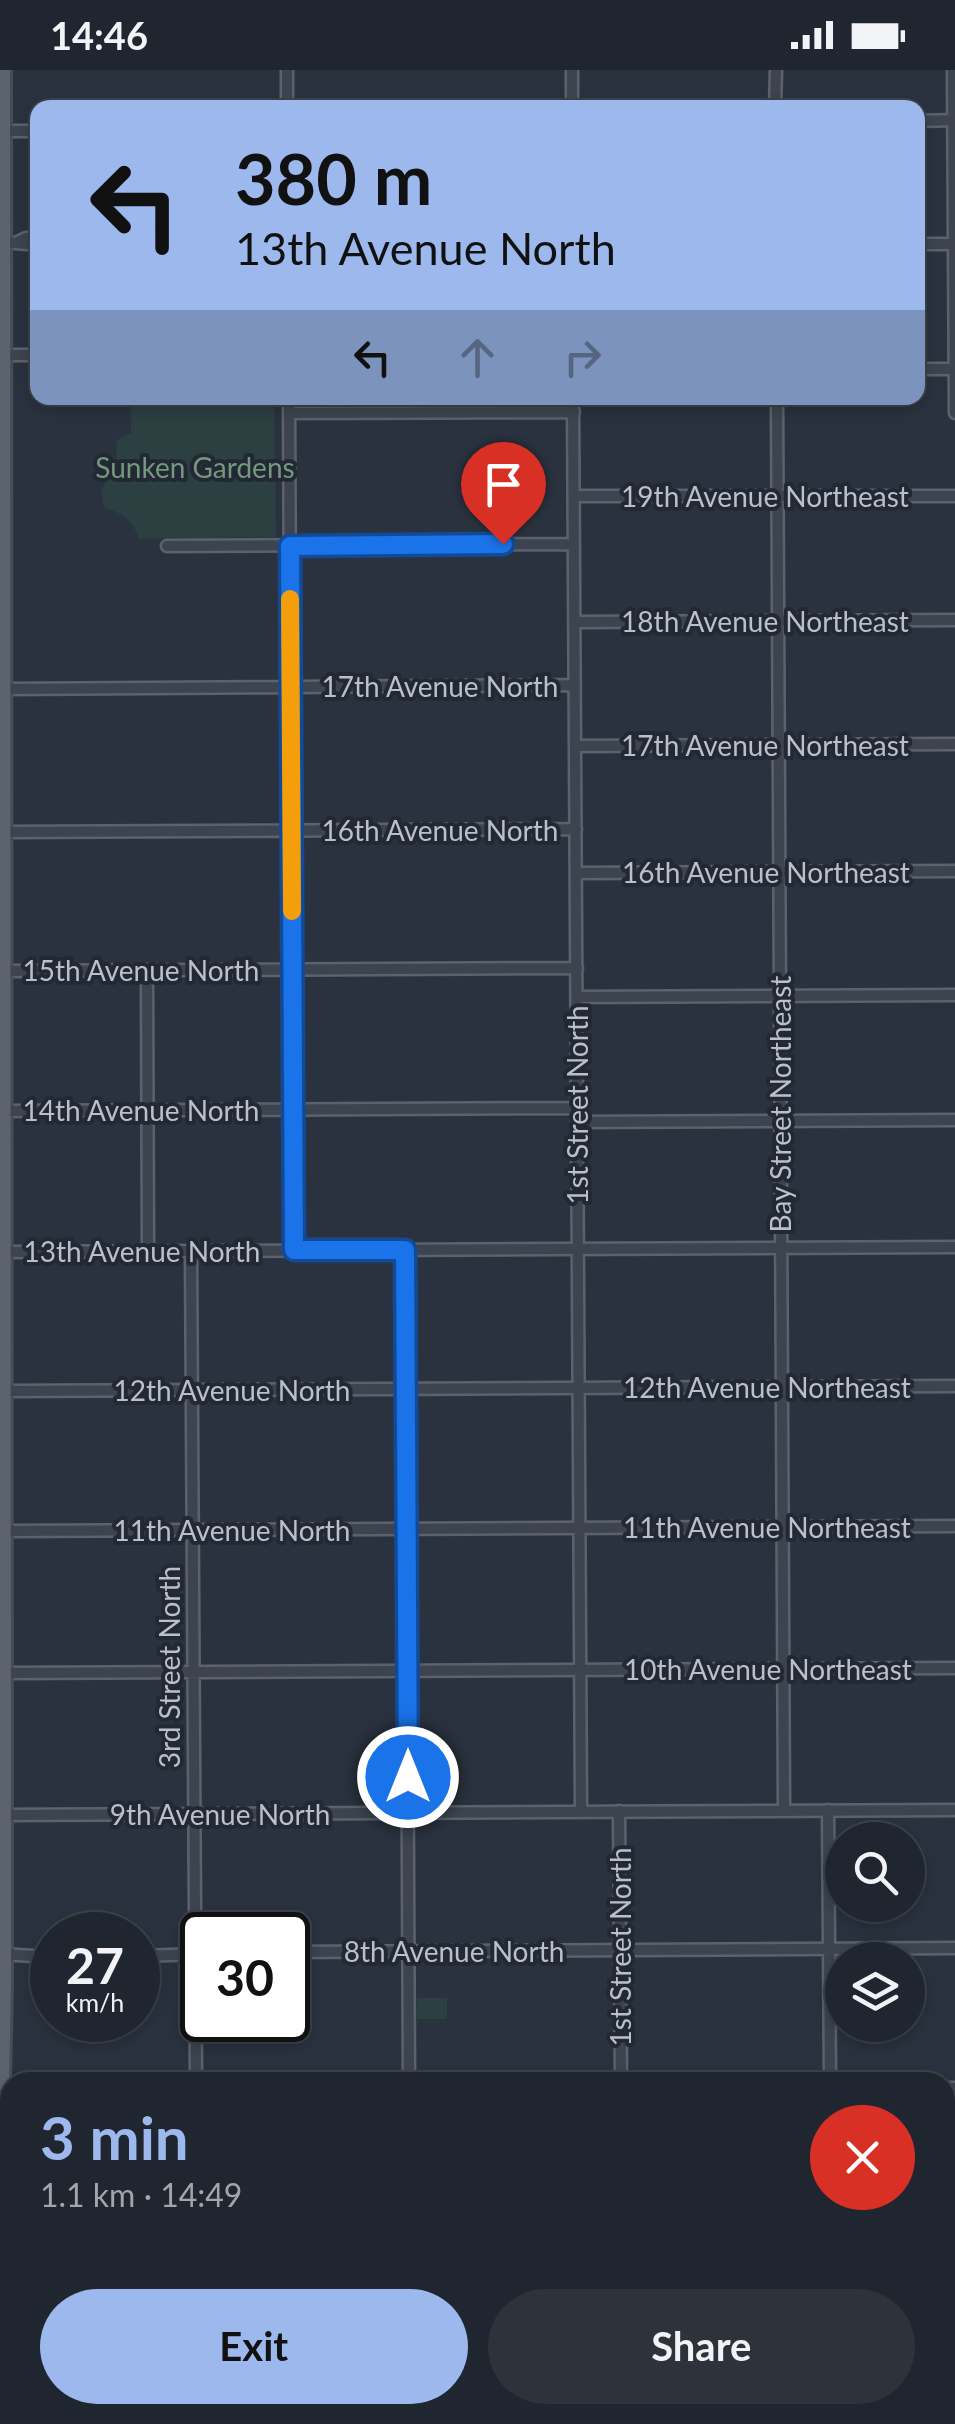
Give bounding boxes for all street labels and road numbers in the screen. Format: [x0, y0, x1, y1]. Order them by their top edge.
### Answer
street label: 19th Avenue Northeast [621, 479, 909, 513]
street label: 18th Avenue Northeast [621, 604, 909, 638]
street label: 17th Avenue North [322, 669, 558, 703]
street label: 17th Avenue Northeast [621, 728, 909, 762]
street label: 16th Avenue North [322, 813, 558, 847]
street label: 16th Avenue Northeast [622, 855, 910, 889]
street label: 15th Avenue North [23, 953, 259, 987]
street label: Bay Street Northeast [763, 976, 797, 1232]
street label: 1st Street North [560, 1005, 594, 1205]
street label: 14th Avenue North [23, 1093, 259, 1127]
street label: 13th Avenue North [24, 1234, 260, 1268]
street label: 12th Avenue Northeast [623, 1370, 911, 1404]
street label: 12th Avenue North [114, 1373, 350, 1407]
street label: 11th Avenue Northeast [623, 1510, 911, 1544]
street label: 11th Avenue North [114, 1513, 350, 1547]
street label: 3rd Street North [152, 1566, 186, 1768]
street label: 10th Avenue Northeast [624, 1652, 912, 1686]
street label: 9th Avenue North [110, 1797, 330, 1831]
street label: 1st Street North [603, 1847, 637, 2047]
street label: 8th Avenue North [344, 1934, 564, 1968]

